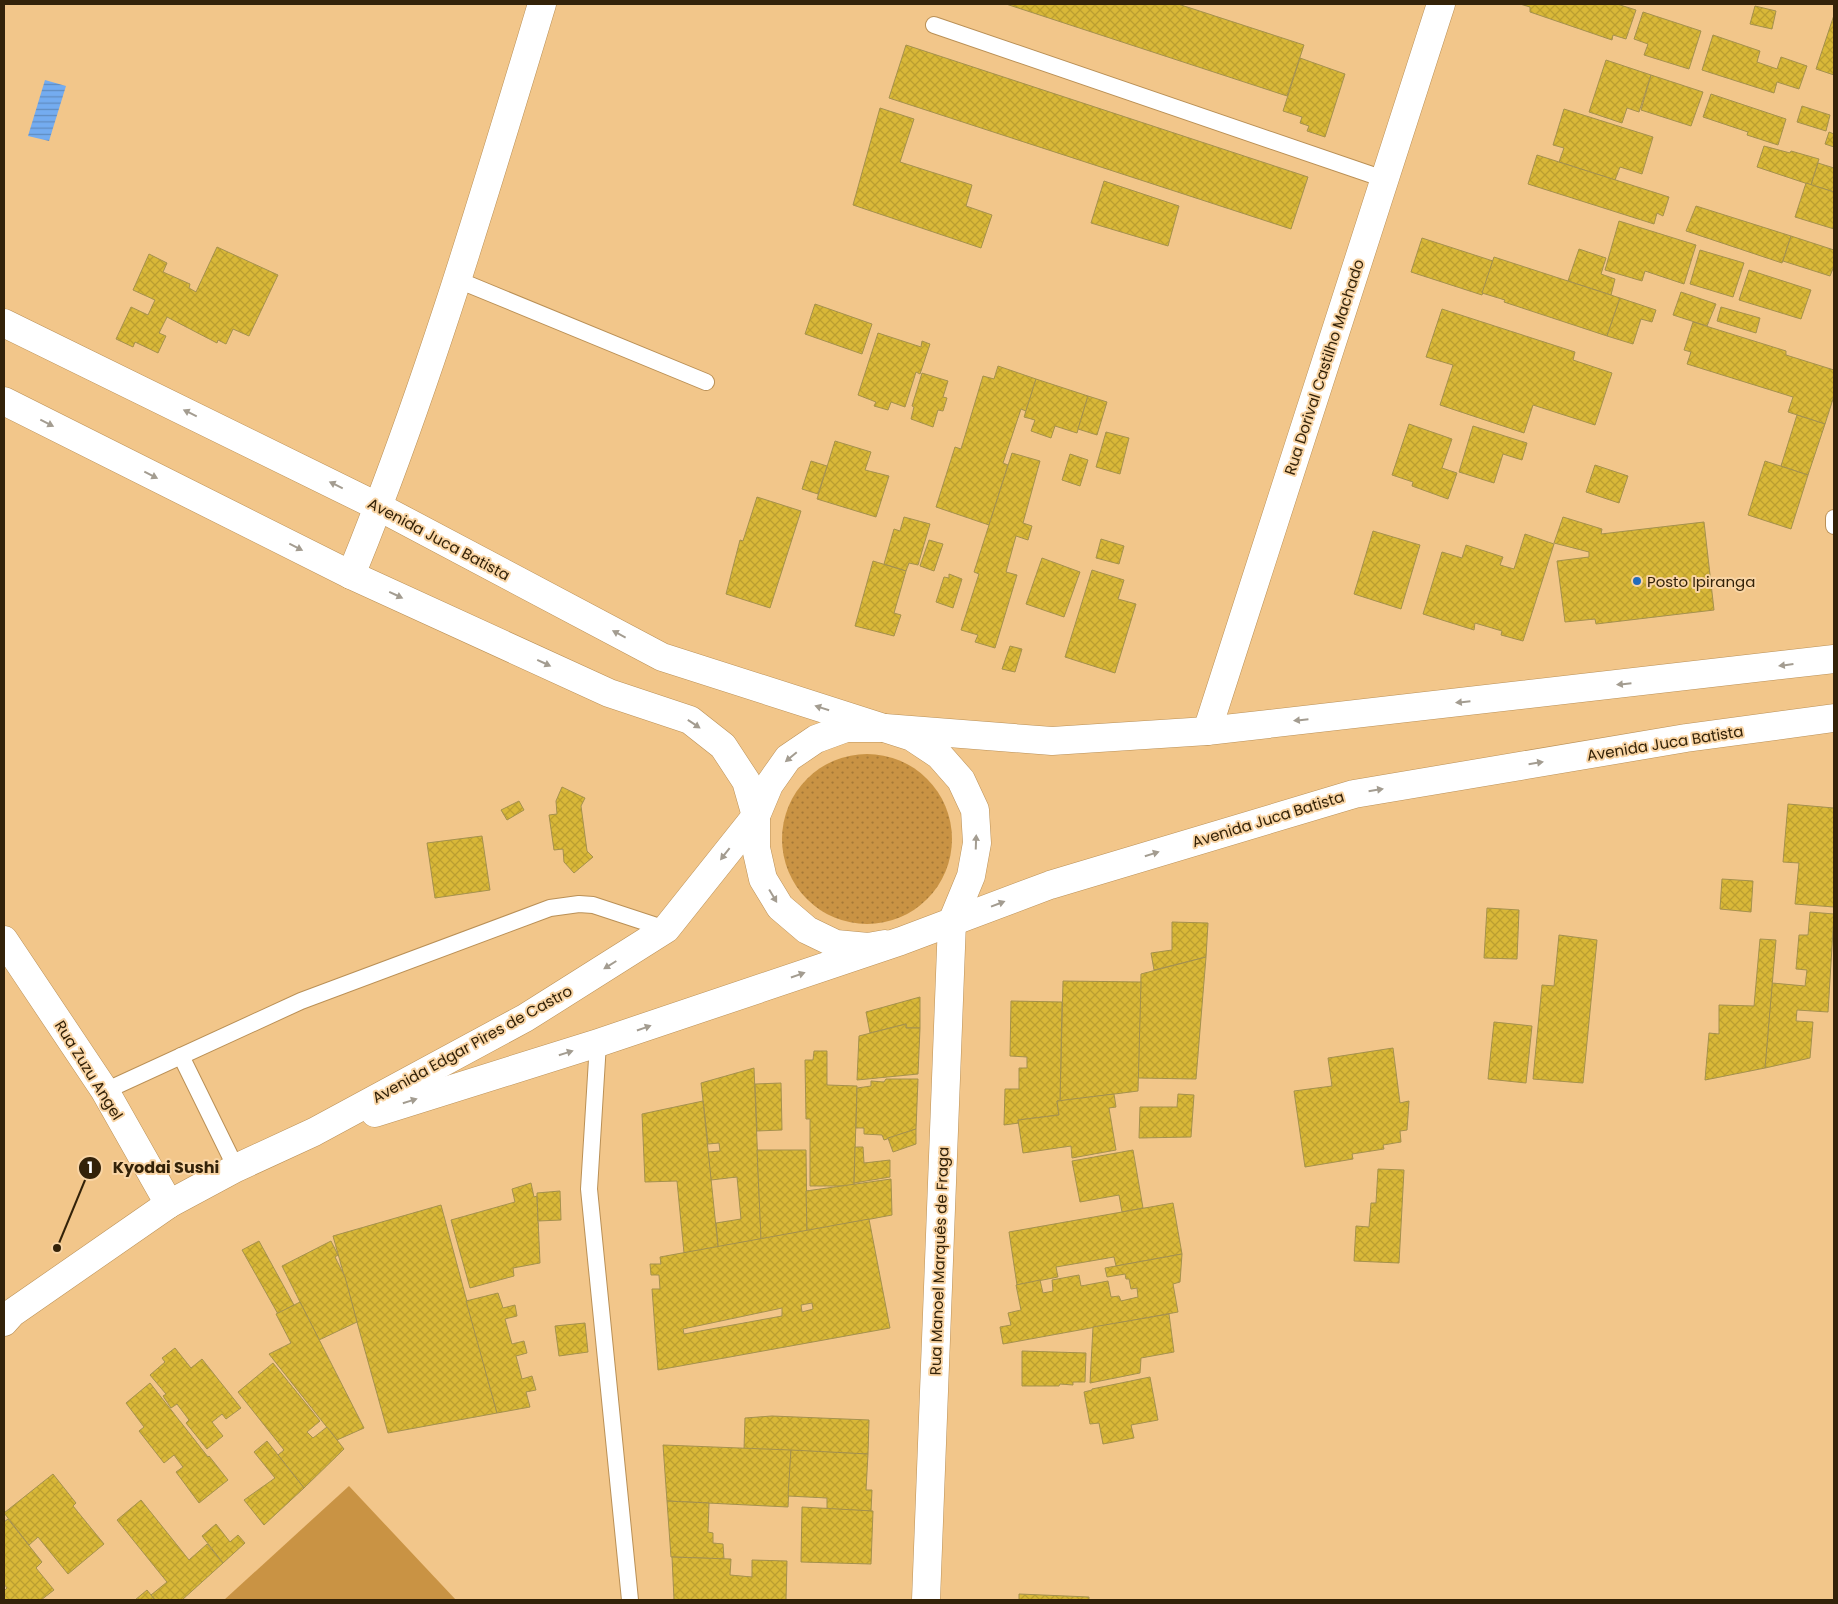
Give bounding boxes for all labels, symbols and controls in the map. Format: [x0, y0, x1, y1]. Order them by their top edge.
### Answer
street label: Rua Dorival Castilho Machado [1279, 256, 1369, 478]
one-way arrow [183, 409, 197, 417]
one-way arrow [40, 419, 55, 427]
one-way arrow [144, 471, 158, 479]
one-way arrow [328, 481, 343, 489]
street label: Avenida Juca Batista [364, 493, 514, 585]
one-way arrow [289, 543, 304, 551]
place label: Posto Ipiranga [1647, 571, 1755, 592]
marker: Posto Ipiranga [1631, 575, 1643, 587]
one-way arrow [389, 592, 403, 600]
one-way arrow [611, 630, 626, 638]
one-way arrow [537, 659, 551, 667]
one-way arrow [1778, 661, 1794, 669]
one-way arrow [1616, 680, 1632, 688]
one-way arrow [1455, 698, 1471, 706]
one-way arrow [814, 703, 829, 711]
one-way arrow [1293, 716, 1309, 724]
one-way arrow [687, 719, 700, 729]
street label: Avenida Juca Batista [1585, 720, 1745, 766]
one-way arrow [785, 751, 798, 762]
one-way arrow [1528, 759, 1544, 767]
one-way arrow [1368, 785, 1384, 793]
street label: Avenida Juca Batista [1189, 786, 1347, 852]
one-way arrow [972, 834, 980, 850]
one-way arrow [720, 847, 731, 860]
one-way arrow [1145, 850, 1160, 858]
one-way arrow [769, 890, 778, 903]
one-way arrow [991, 900, 1005, 908]
one-way arrow [603, 960, 616, 970]
one-way arrow [790, 971, 805, 979]
street label: Avenida Edgar Pires de Castro [368, 980, 576, 1108]
street label: Rua Zuzu Angel [50, 1016, 128, 1124]
one-way arrow [636, 1023, 651, 1031]
one-way arrow [558, 1049, 573, 1056]
one-way arrow [403, 1097, 418, 1105]
street label: Rua Manoel Marquês de Fraga [925, 1146, 953, 1376]
callout: Kyodai Sushi [78, 1152, 229, 1183]
text: Kyodai Sushi [113, 1156, 219, 1179]
text: 1 [87, 1157, 93, 1178]

